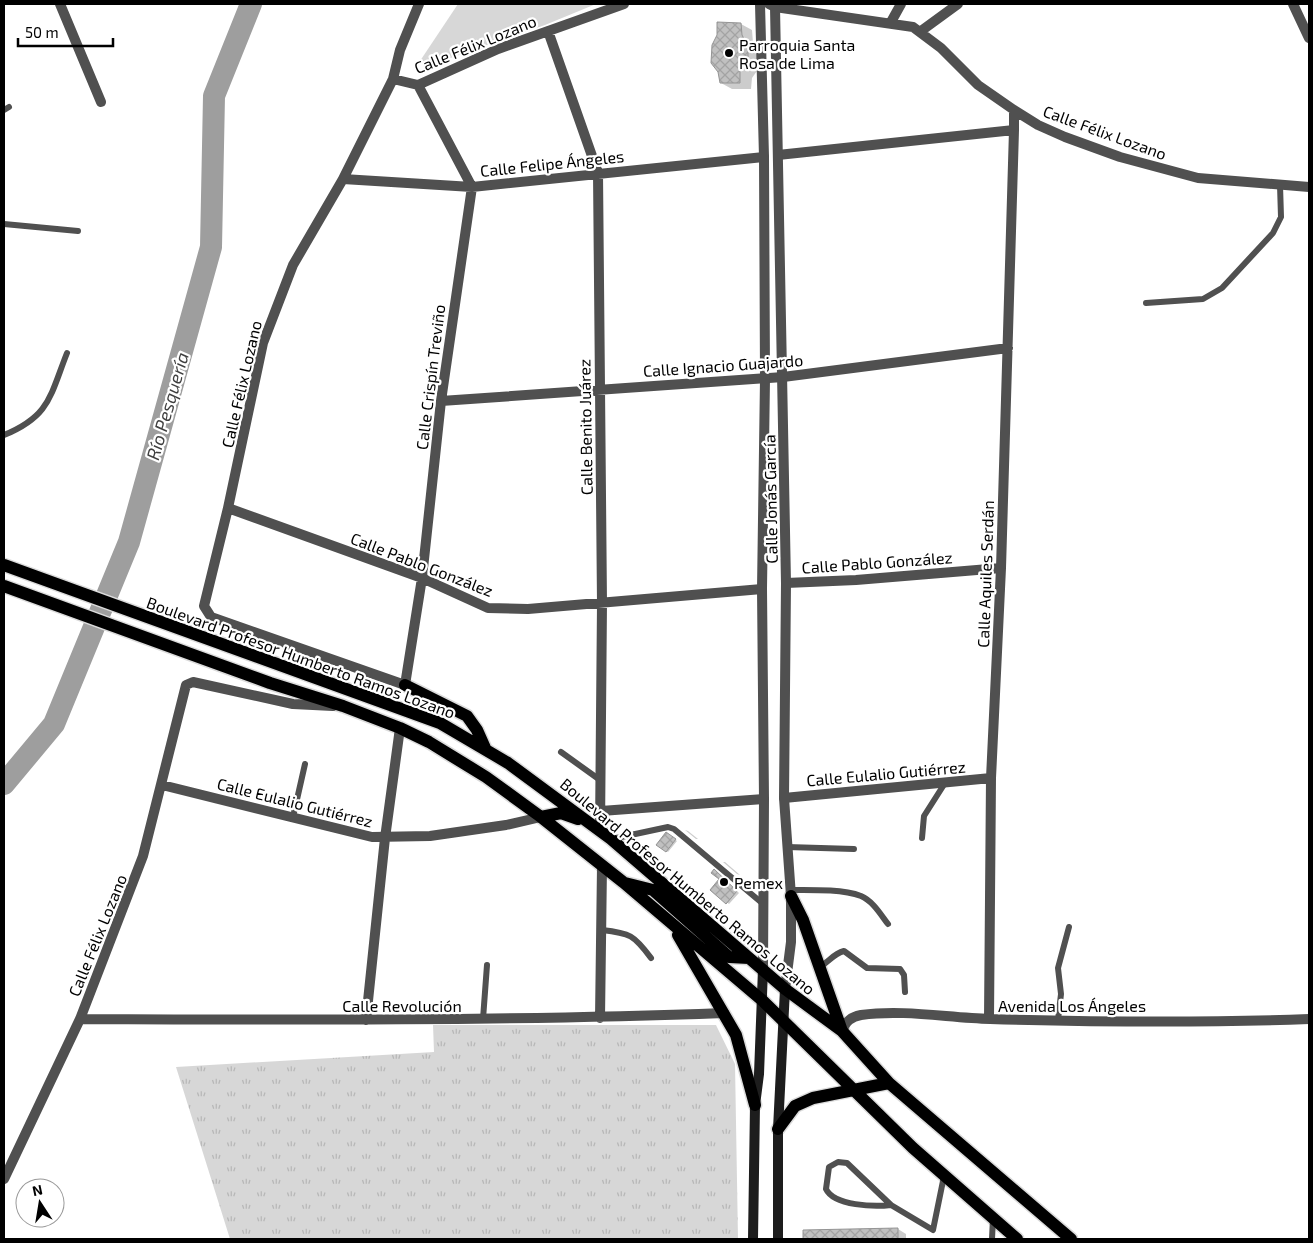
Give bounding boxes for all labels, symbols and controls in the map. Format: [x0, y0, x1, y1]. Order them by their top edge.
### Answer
street label: Calle Félix Lozano [411, 11, 539, 77]
scale bar [18, 15, 112, 47]
text: 50 m [25, 23, 59, 41]
place label: Parroquia Santa Rosa de Lima [739, 35, 855, 72]
marker: Parroquia Santa Rosa de Lima [723, 47, 735, 59]
street label: Calle Félix Lozano [1041, 101, 1169, 163]
street label: Calle Felipe Ángeles [479, 146, 625, 180]
street label: Calle Crispín Treviño [412, 303, 448, 451]
street label: Calle Félix Lozano [217, 319, 265, 449]
water label: Río Pesquería [141, 350, 193, 462]
street label: Calle Ignacio Guajardo [642, 350, 804, 381]
street label: Calle Benito Juárez [574, 359, 596, 495]
street label: Calle Jonás García [759, 434, 781, 564]
street label: Calle Aquiles Serdán [973, 500, 997, 648]
street label: Calle Pablo González [348, 528, 496, 600]
street label: Calle Pablo González [801, 547, 953, 577]
street label: Boulevard Profesor Humberto Ramos Lozano [144, 592, 458, 722]
street label: Calle Eulalio Gutiérrez [806, 757, 966, 789]
street label: Calle Eulalio Gutiérrez [215, 773, 375, 831]
street label: Boulevard Profesor Humberto Ramos Lozano [557, 774, 819, 998]
street label: Calle Félix Lozano [64, 871, 130, 999]
place label: Pemex [734, 873, 784, 892]
marker: Pemex [718, 876, 730, 888]
street label: Calle Revolución [342, 996, 462, 1015]
street label: Avenida Los Ángeles [998, 996, 1146, 1015]
north arrow [15, 1178, 65, 1228]
text: N [30, 1180, 44, 1199]

